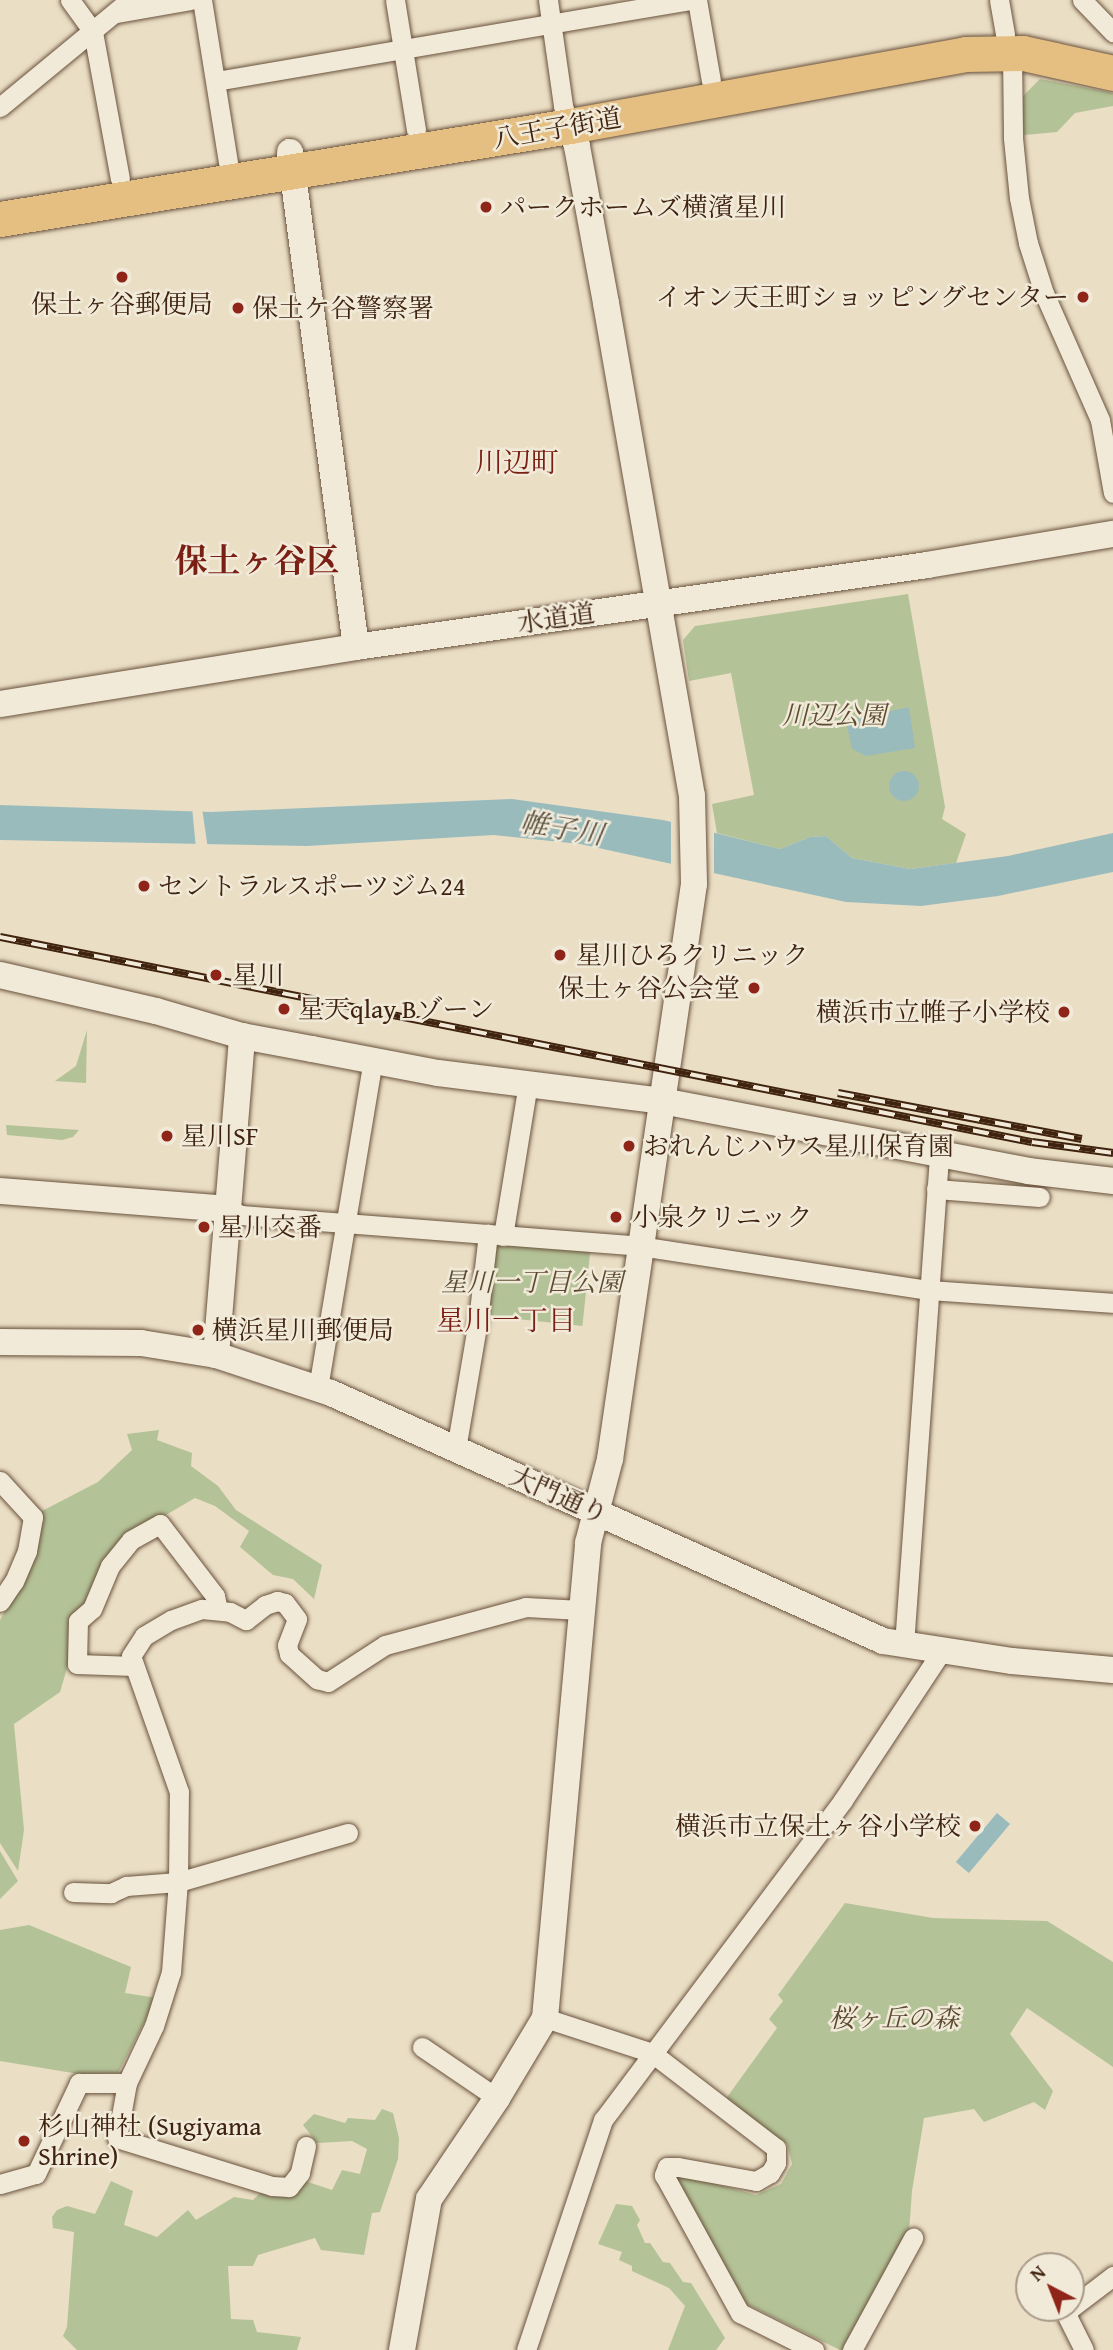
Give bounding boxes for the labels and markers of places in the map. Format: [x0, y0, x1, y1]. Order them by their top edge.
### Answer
place label: パークホームズ横濱星川 [500, 191, 786, 223]
marker: パークホームズ横濱星川 [478, 199, 494, 215]
marker: 保土ヶ谷郵便局 [114, 269, 130, 285]
place label: イオン天王町ショッピングセンター [653, 281, 1069, 313]
place label: 保土ヶ谷郵便局 [31, 288, 213, 320]
marker: イオン天王町ショッピングセンター [1075, 289, 1091, 305]
place label: 保土ケ谷警察署 [252, 292, 434, 324]
marker: 保土ケ谷警察署 [230, 300, 246, 316]
place label: セントラルスポーツジム24 [158, 870, 469, 902]
marker: セントラルスポーツジム24 [136, 878, 152, 894]
place label: 星川ひろクリニック [576, 939, 810, 971]
marker: 星川ひろクリニック [550, 945, 570, 965]
place label: 星川 [232, 959, 284, 991]
marker: 星川 [206, 965, 226, 985]
place label: 保土ヶ谷公会堂 [558, 972, 740, 1004]
marker: 保土ヶ谷公会堂 [746, 980, 762, 996]
place label: 星天qlay Bゾーン [298, 993, 495, 1025]
place label: 横浜市立帷子小学校 [816, 996, 1050, 1028]
marker: 星天qlay Bゾーン [276, 1001, 292, 1017]
marker: 横浜市立帷子小学校 [1056, 1004, 1072, 1020]
place label: 星川SF [181, 1120, 258, 1152]
marker: 星川SF [159, 1128, 175, 1144]
place label: おれんじハウス星川保育園 [643, 1130, 955, 1162]
marker: おれんじハウス星川保育園 [621, 1138, 637, 1154]
place label: 小泉クリニック [632, 1201, 814, 1233]
marker: 小泉クリニック [606, 1207, 626, 1227]
place label: 星川交番 [218, 1211, 322, 1243]
marker: 星川交番 [196, 1219, 212, 1235]
place label: 横浜星川郵便局 [212, 1314, 394, 1346]
marker: 横浜星川郵便局 [190, 1322, 206, 1338]
place label: 横浜市立保土ヶ谷小学校 [675, 1810, 961, 1842]
marker: 横浜市立保土ヶ谷小学校 [967, 1818, 983, 1834]
place label: 杉山神社 (Sugiyama Shrine) [38, 2110, 261, 2172]
marker: 杉山神社 (Sugiyama Shrine) [16, 2133, 32, 2149]

